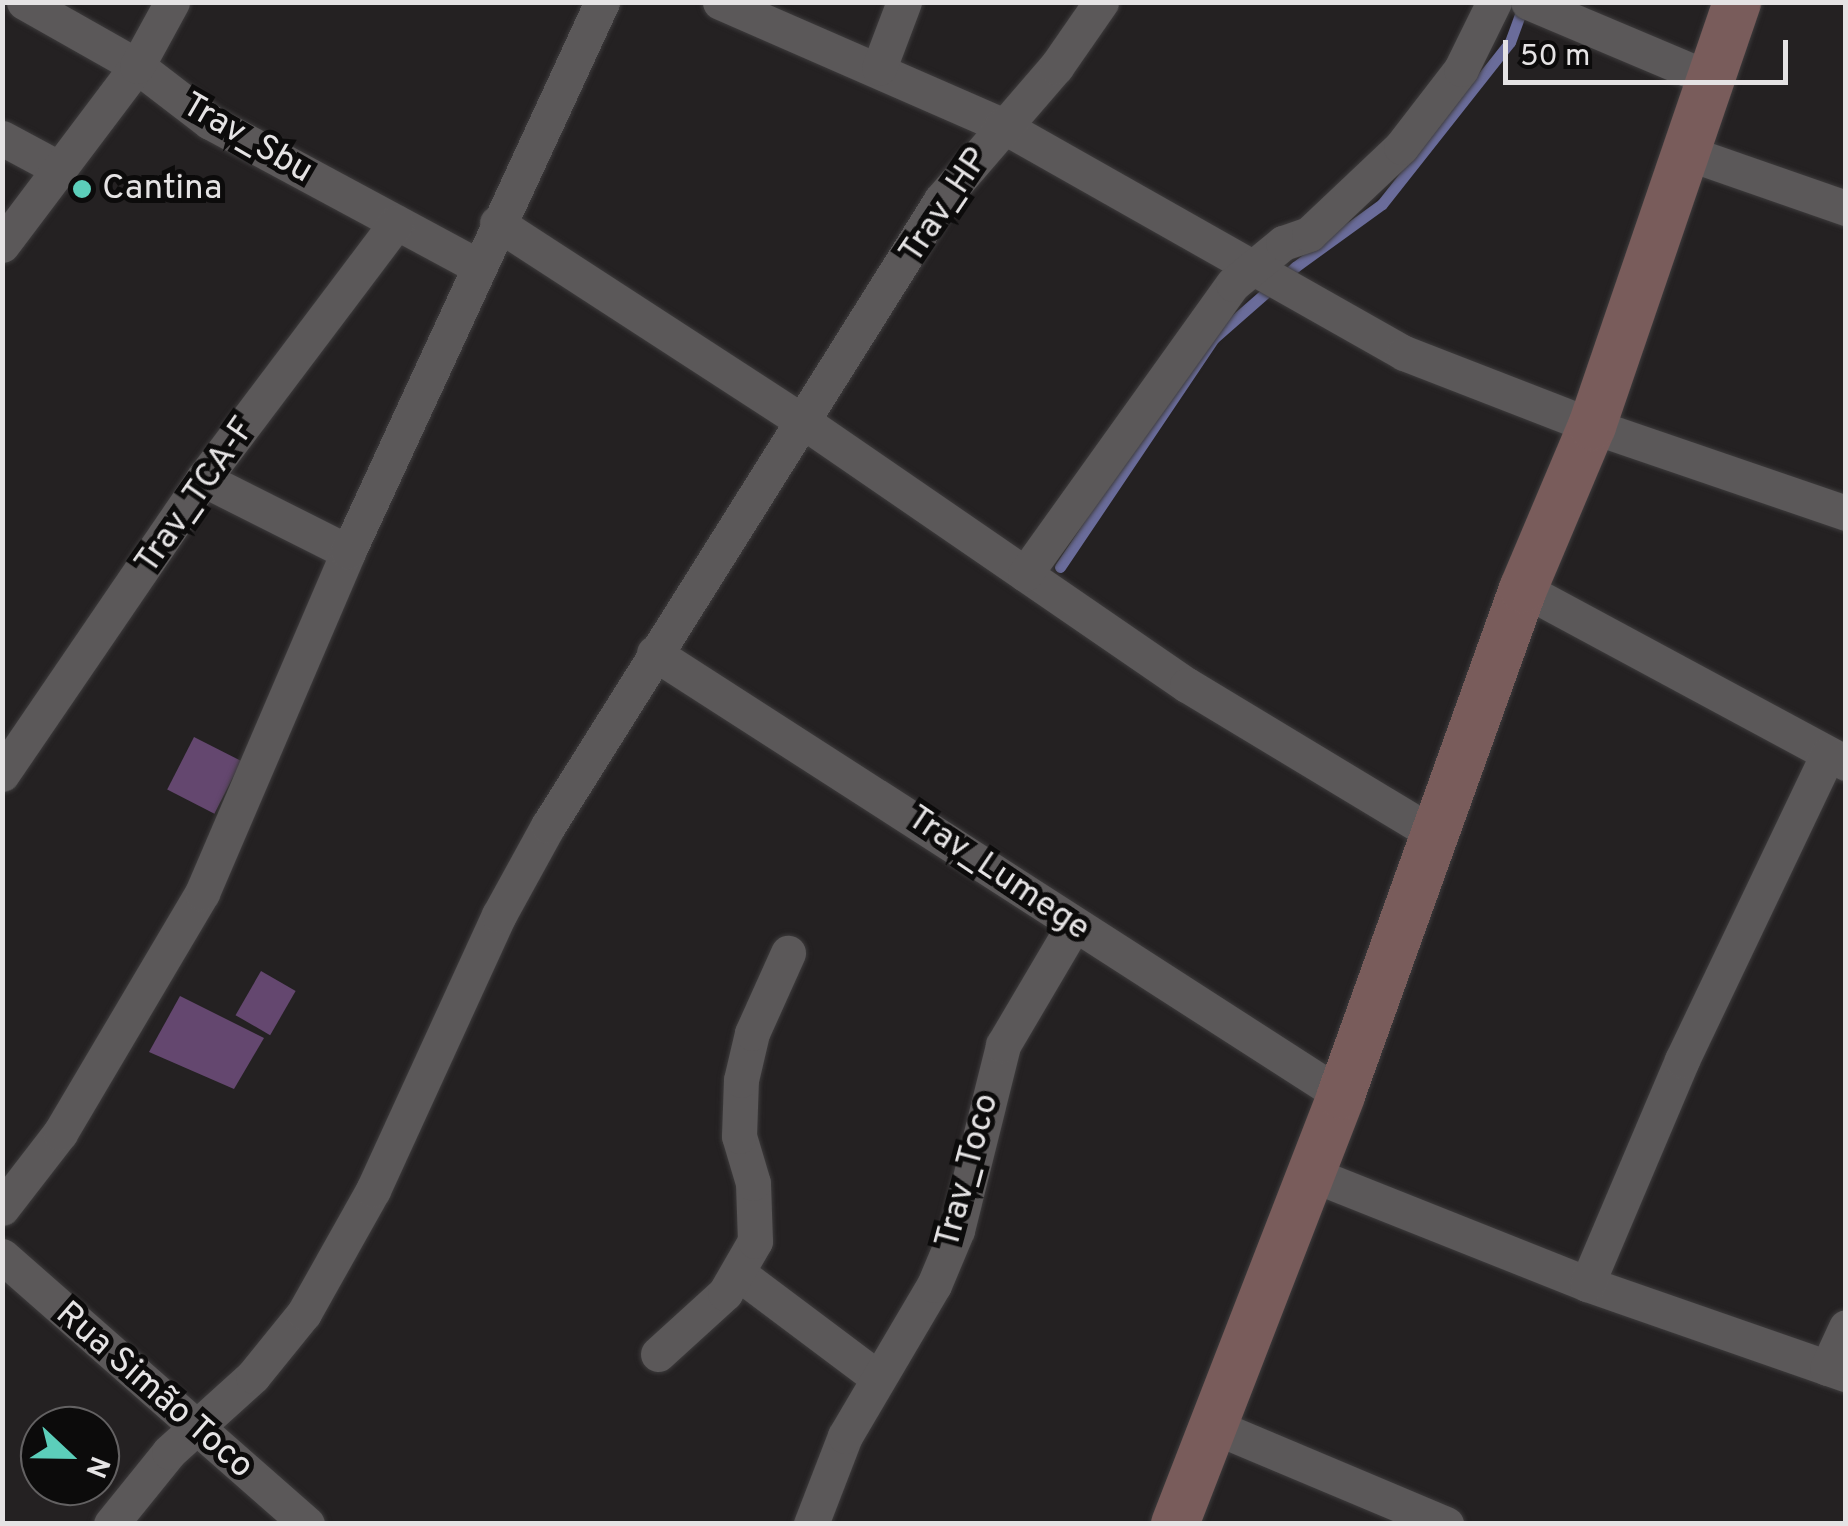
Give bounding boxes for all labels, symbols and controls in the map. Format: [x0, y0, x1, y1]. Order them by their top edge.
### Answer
scale bar [1508, 20, 1793, 82]
text: 50 m [1520, 39, 1590, 76]
street label: Trav_Sbu [174, 85, 320, 193]
street label: Trav_HP [891, 140, 999, 272]
place label: Cantina [102, 168, 222, 210]
marker: Cantina [71, 178, 93, 200]
street label: Trav_TCA-F [127, 410, 265, 582]
street label: Trav_Lumege [899, 798, 1097, 950]
street label: Trav_Toco [927, 1089, 1009, 1253]
street label: Rua Simão Toco [46, 1293, 262, 1489]
north arrow [20, 1406, 120, 1506]
text: N [76, 1450, 116, 1483]

